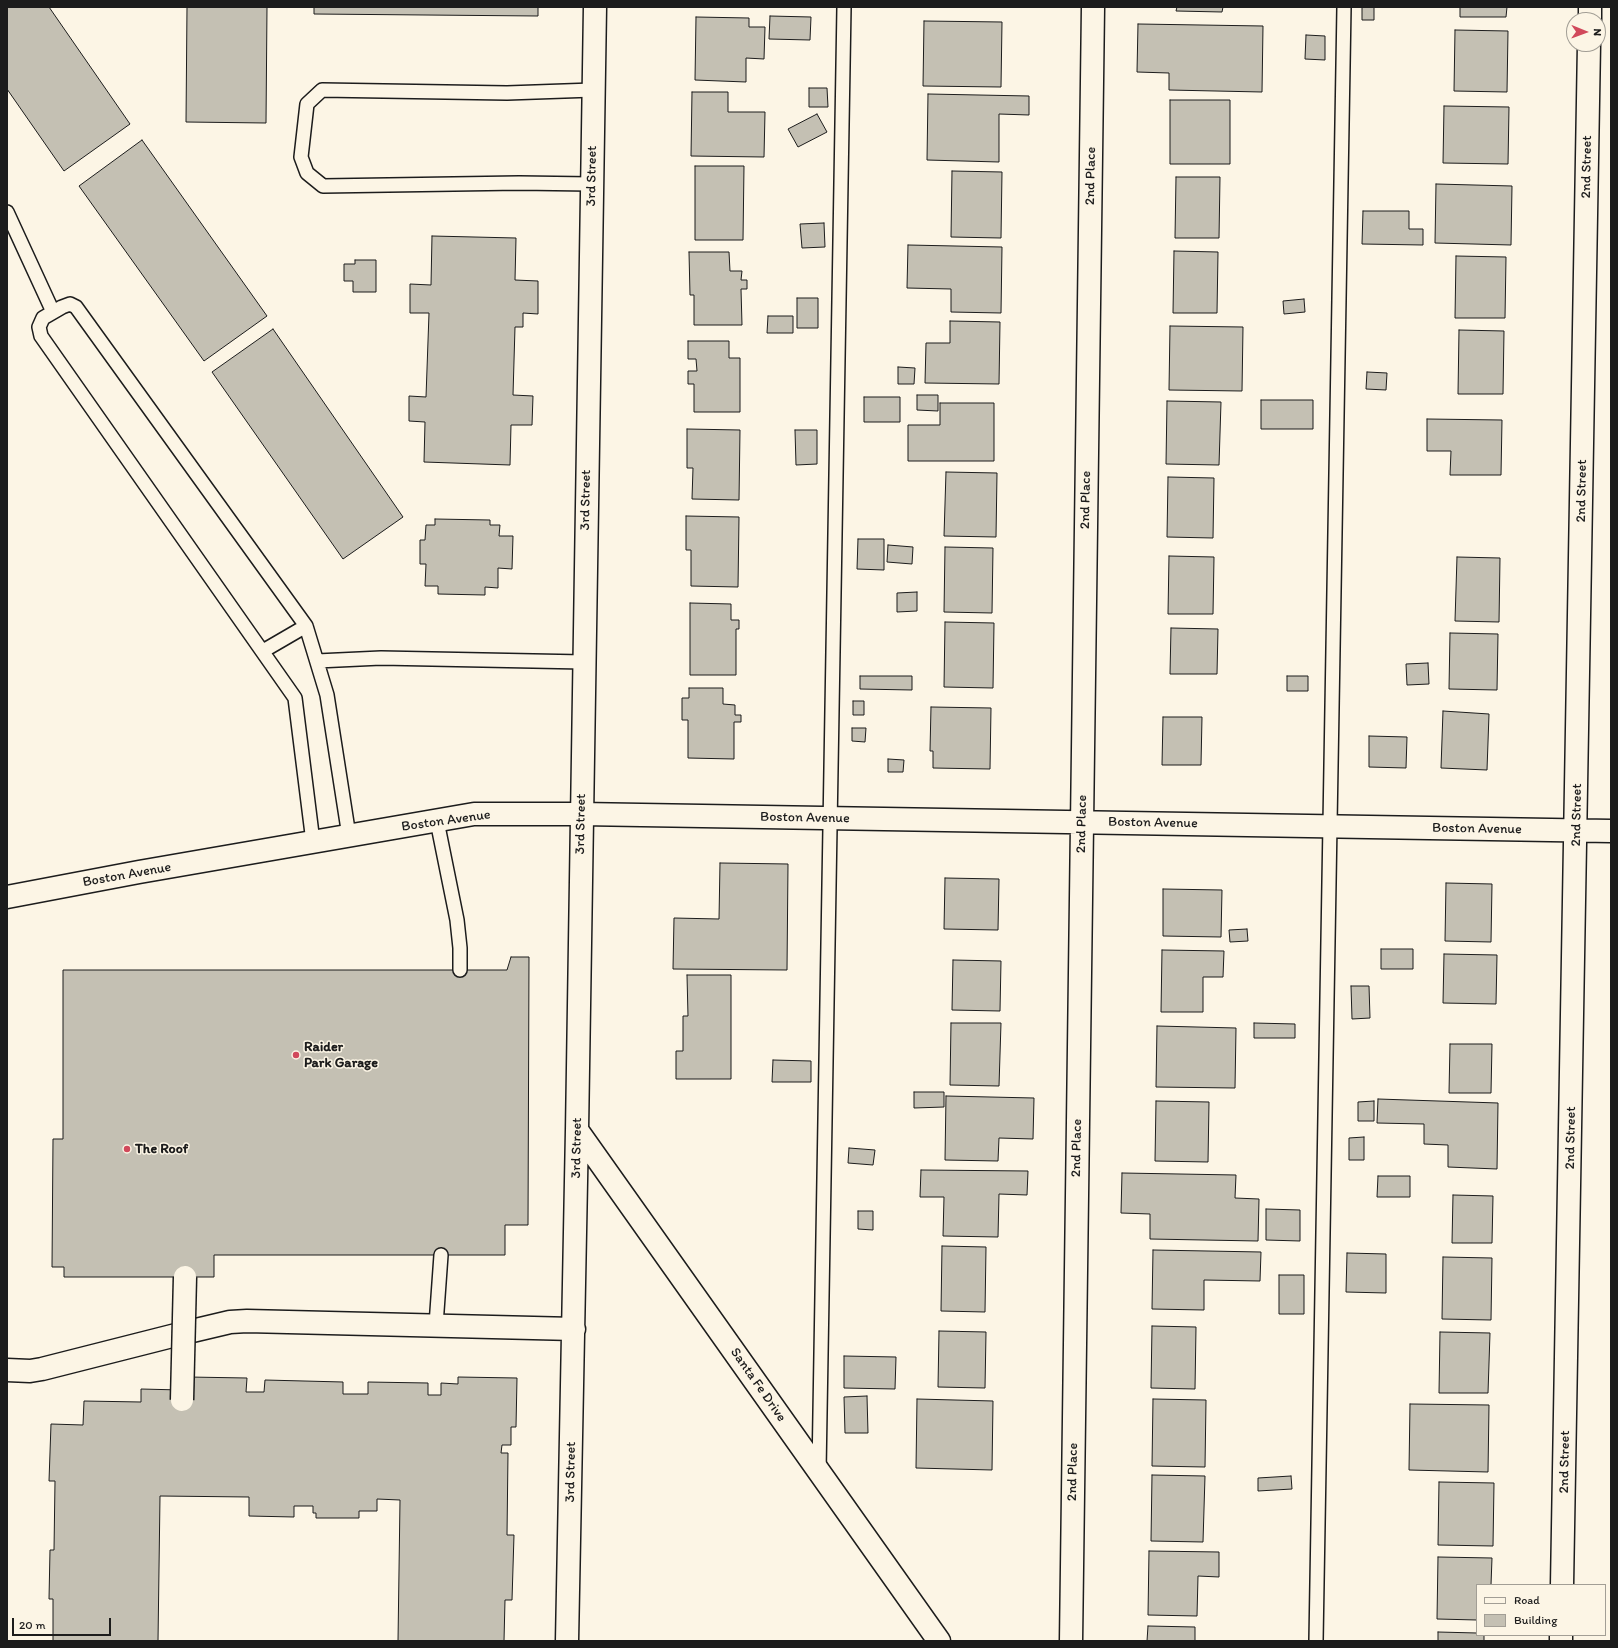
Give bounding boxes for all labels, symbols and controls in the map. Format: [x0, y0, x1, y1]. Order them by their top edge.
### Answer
north arrow [1566, 12, 1606, 52]
text: N [1591, 28, 1604, 36]
street label: 2nd Street [1578, 135, 1596, 199]
street label: 3rd Street [583, 145, 601, 207]
street label: 2nd Place [1082, 147, 1100, 205]
street label: 2nd Street [1573, 459, 1591, 523]
street label: 3rd Street [577, 469, 595, 531]
street label: 2nd Place [1077, 471, 1095, 529]
street label: 2nd Street [1568, 783, 1586, 847]
street label: 3rd Street [572, 793, 590, 855]
street label: 2nd Place [1073, 795, 1091, 853]
street label: Boston Avenue [400, 806, 492, 836]
street label: Boston Avenue [760, 809, 850, 827]
street label: Boston Avenue [1108, 814, 1198, 832]
street label: Boston Avenue [1432, 820, 1522, 838]
street label: Boston Avenue [81, 859, 173, 891]
place label: Raider Park Garage [304, 1039, 378, 1072]
marker: Raider Park Garage [291, 1050, 301, 1060]
street label: 2nd Street [1562, 1106, 1580, 1170]
street label: 3rd Street [568, 1117, 586, 1179]
street label: 2nd Place [1068, 1119, 1086, 1177]
place label: The Roof [135, 1141, 188, 1157]
marker: The Roof [122, 1144, 132, 1154]
street label: Santa Fe Drive [726, 1345, 790, 1425]
street label: 2nd Street [1556, 1430, 1574, 1494]
street label: 3rd Street [562, 1441, 580, 1503]
street label: 2nd Place [1064, 1443, 1082, 1501]
legend [1476, 1584, 1606, 1636]
text: Road [1514, 1593, 1540, 1607]
scale bar [14, 1610, 113, 1636]
text: Building [1514, 1613, 1557, 1627]
text: 20 m [19, 1618, 46, 1632]

